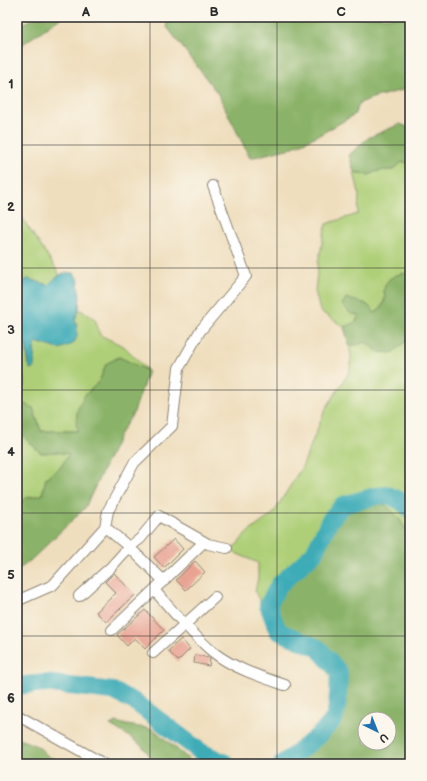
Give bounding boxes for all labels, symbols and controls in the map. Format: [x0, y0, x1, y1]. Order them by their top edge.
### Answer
text: A [81, 4, 90, 20]
text: B [209, 4, 219, 20]
text: C [336, 4, 346, 20]
text: 1 [8, 76, 14, 92]
text: 2 [7, 199, 15, 215]
text: 3 [7, 322, 15, 338]
text: 4 [7, 444, 15, 460]
text: 5 [7, 567, 15, 583]
text: 6 [7, 690, 15, 706]
north arrow [357, 711, 397, 751]
text: U [376, 731, 391, 745]

